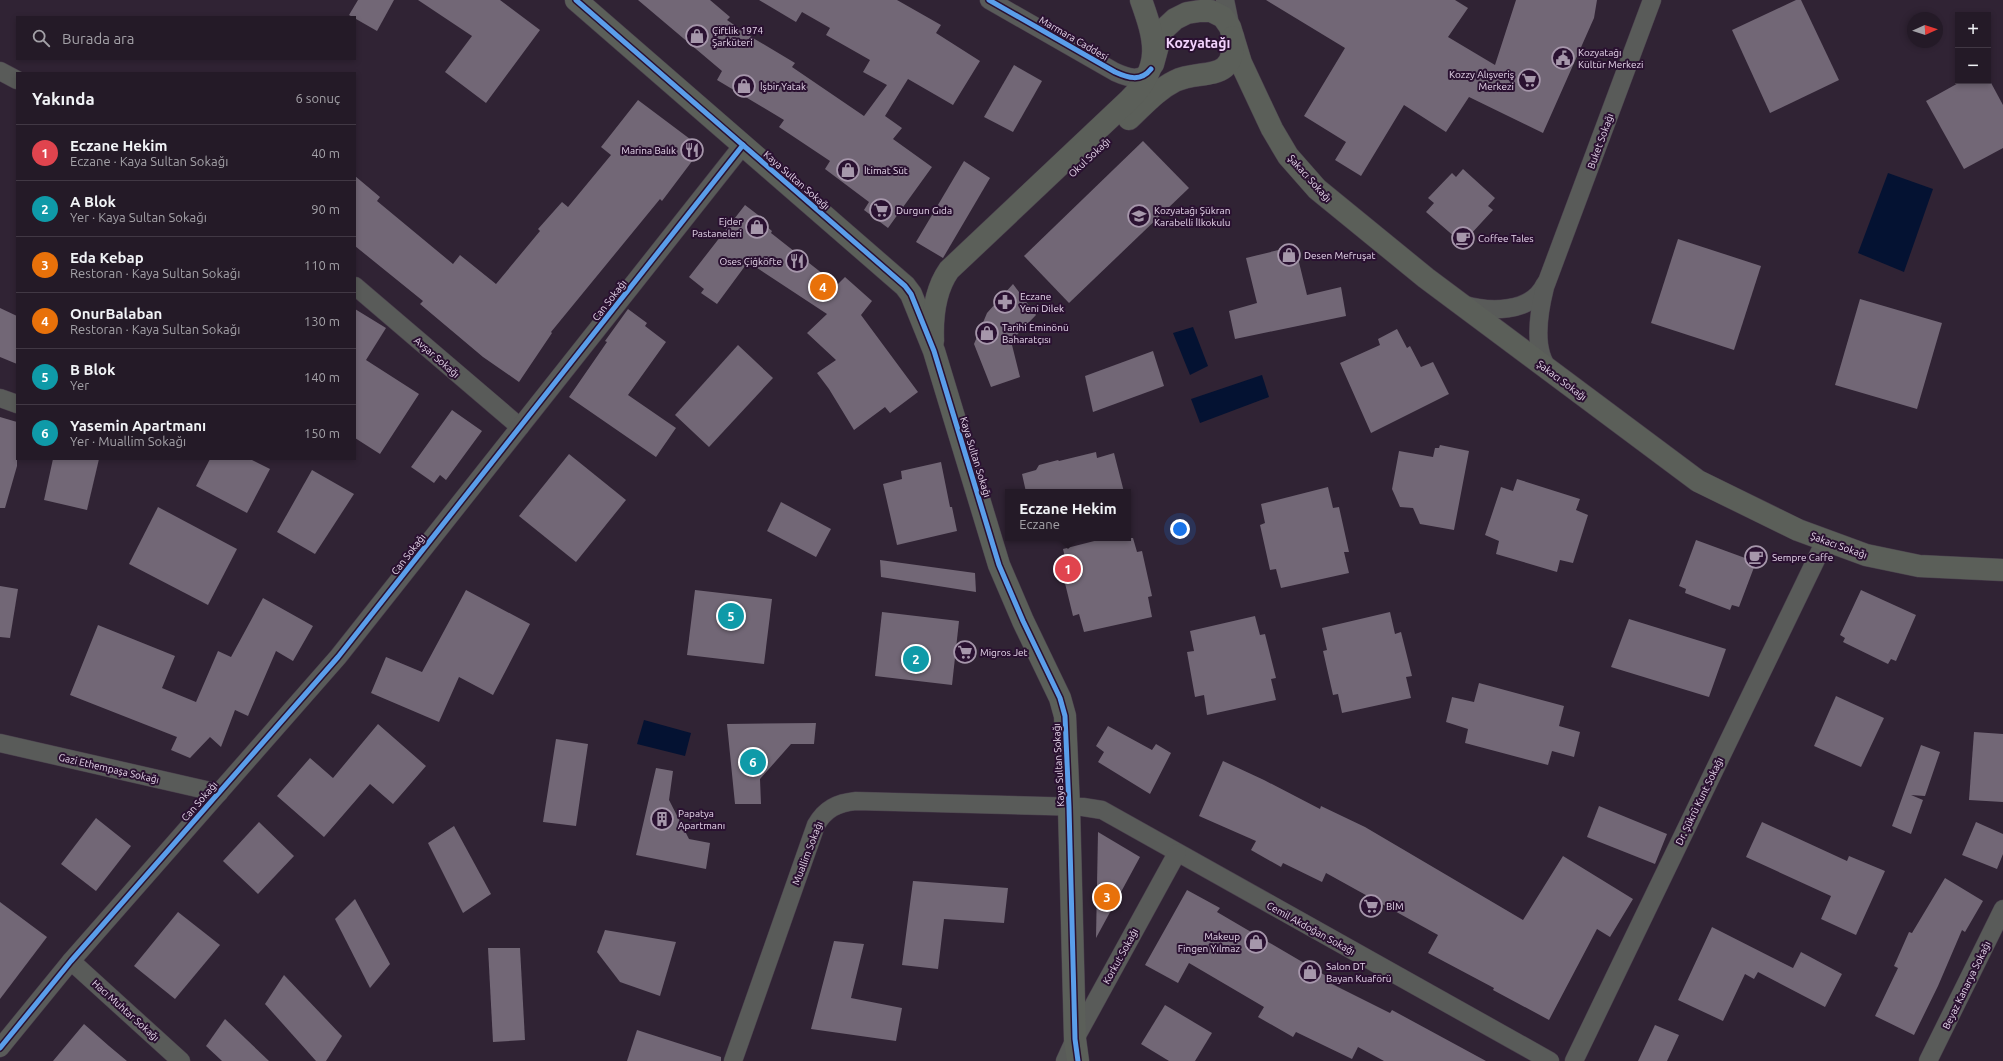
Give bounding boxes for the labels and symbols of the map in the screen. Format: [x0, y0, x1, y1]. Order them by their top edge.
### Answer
north arrow [1907, 12, 1943, 48]
street label: Marmara Caddesi [1037, 14, 1110, 63]
shop icon: Çiftlik 1974 Şarküteri [684, 23, 710, 49]
place label: Çiftlik 1974 Şarküteri [712, 25, 764, 48]
district label: Kozyatağı [1166, 35, 1230, 51]
public building icon: Kozyatağı Kültür Merkezi [1550, 45, 1576, 71]
place label: Kozyatağı Kültür Merkezi [1578, 47, 1644, 70]
supermarket icon: Kozzy Alışveriş Merkezi [1516, 67, 1542, 93]
place label: Kozzy Alışveriş Merkezi [1449, 69, 1514, 92]
shop icon: İşbir Yatak [731, 73, 757, 99]
place label: İşbir Yatak [760, 81, 806, 92]
street label: Buket Sokağı [1585, 112, 1616, 170]
street label: Okul Sokağı [1066, 135, 1112, 179]
restaurant icon: Marina Balık [679, 137, 705, 163]
place label: Marina Balık [621, 145, 676, 156]
street label: Kaya Sultan Sokağı [762, 149, 832, 212]
street label: Şakacı Sokağı [1286, 153, 1334, 204]
shop icon: İtimat Süt [835, 157, 861, 183]
place label: İtimat Süt [864, 165, 908, 176]
supermarket icon: Durgun Gıda [868, 197, 894, 223]
school or university icon: Kozyatağı Şükran Karabelli İlkokulu [1126, 203, 1152, 229]
place label: Durgun Gıda [896, 205, 952, 216]
place label: Kozyatağı Şükran Karabelli İlkokulu [1154, 205, 1230, 228]
shop icon: Ejder Pastaneleri [744, 214, 770, 240]
place label: Ejder Pastaneleri [692, 216, 742, 239]
cafe icon: Coffee Tales [1450, 225, 1476, 251]
place label: Coffee Tales [1478, 233, 1534, 244]
shop icon: Desen Mefruşat [1276, 242, 1302, 268]
restaurant icon: Oses Çiğköfte [784, 248, 810, 274]
place label: Desen Mefruşat [1304, 250, 1375, 261]
place label: Oses Çiğköfte [720, 256, 782, 267]
pin: 4 [810, 272, 836, 302]
street label: Can Sokağı [590, 278, 629, 323]
pharmacy icon: Eczane Yeni Dilek [992, 289, 1018, 315]
place label: Eczane Yeni Dilek [1020, 291, 1064, 314]
shop icon: Tarihi Eminönü Baharatçısı [974, 320, 1000, 346]
place label: Tarihi Eminönü Baharatçısı [1002, 322, 1069, 345]
street label: Avşar Sokağı [412, 335, 462, 380]
street label: Şakacı Sokağı [1535, 358, 1589, 403]
street label: Kaya Sultan Sokağı [958, 416, 993, 499]
your location [1170, 519, 1190, 539]
street label: Şakacı Sokağı [1809, 530, 1869, 561]
street label: Can Sokağı [389, 532, 428, 577]
cafe icon: Sempre Caffe [1743, 544, 1769, 570]
place label: Sempre Caffe [1772, 552, 1833, 563]
pin: 1 [1055, 554, 1081, 584]
pin: 5 [718, 601, 744, 631]
supermarket icon: Migros Jet [952, 639, 978, 665]
pin: 2 [903, 644, 929, 674]
place label: Migros Jet [980, 647, 1028, 658]
street label: Kaya Sultan Sokağı [1051, 723, 1066, 807]
pin: 6 [740, 747, 766, 777]
street label: Gazi Ethempaşa Sokağı [58, 752, 160, 785]
street label: Dr. Şükrü Kunt Sokağı [1673, 756, 1725, 847]
street label: Can Sokağı [179, 779, 220, 823]
building icon: Papatya Apartmanı [649, 806, 675, 832]
place label: Papatya Apartmanı [678, 808, 725, 831]
street label: Muallim Sokağı [790, 820, 825, 887]
pin: 3 [1094, 882, 1120, 912]
supermarket icon: BİM [1358, 893, 1384, 919]
street label: Cemil Akdoğan Sokağı [1265, 900, 1357, 957]
place label: BİM [1386, 901, 1404, 912]
street label: Korkut Sokağı [1101, 926, 1140, 986]
shop icon: Makeup Fingen Yılmaz [1243, 929, 1269, 955]
place label: Makeup Fingen Yılmaz [1178, 931, 1240, 954]
street label: Beyaz Kanarya Sokağı [1940, 939, 1993, 1031]
shop icon: Salon DT Bayan Kuaförü [1297, 959, 1323, 985]
place label: Salon DT Bayan Kuaförü [1326, 961, 1391, 984]
street label: Hacı Muhtar Sokağı [90, 977, 161, 1043]

